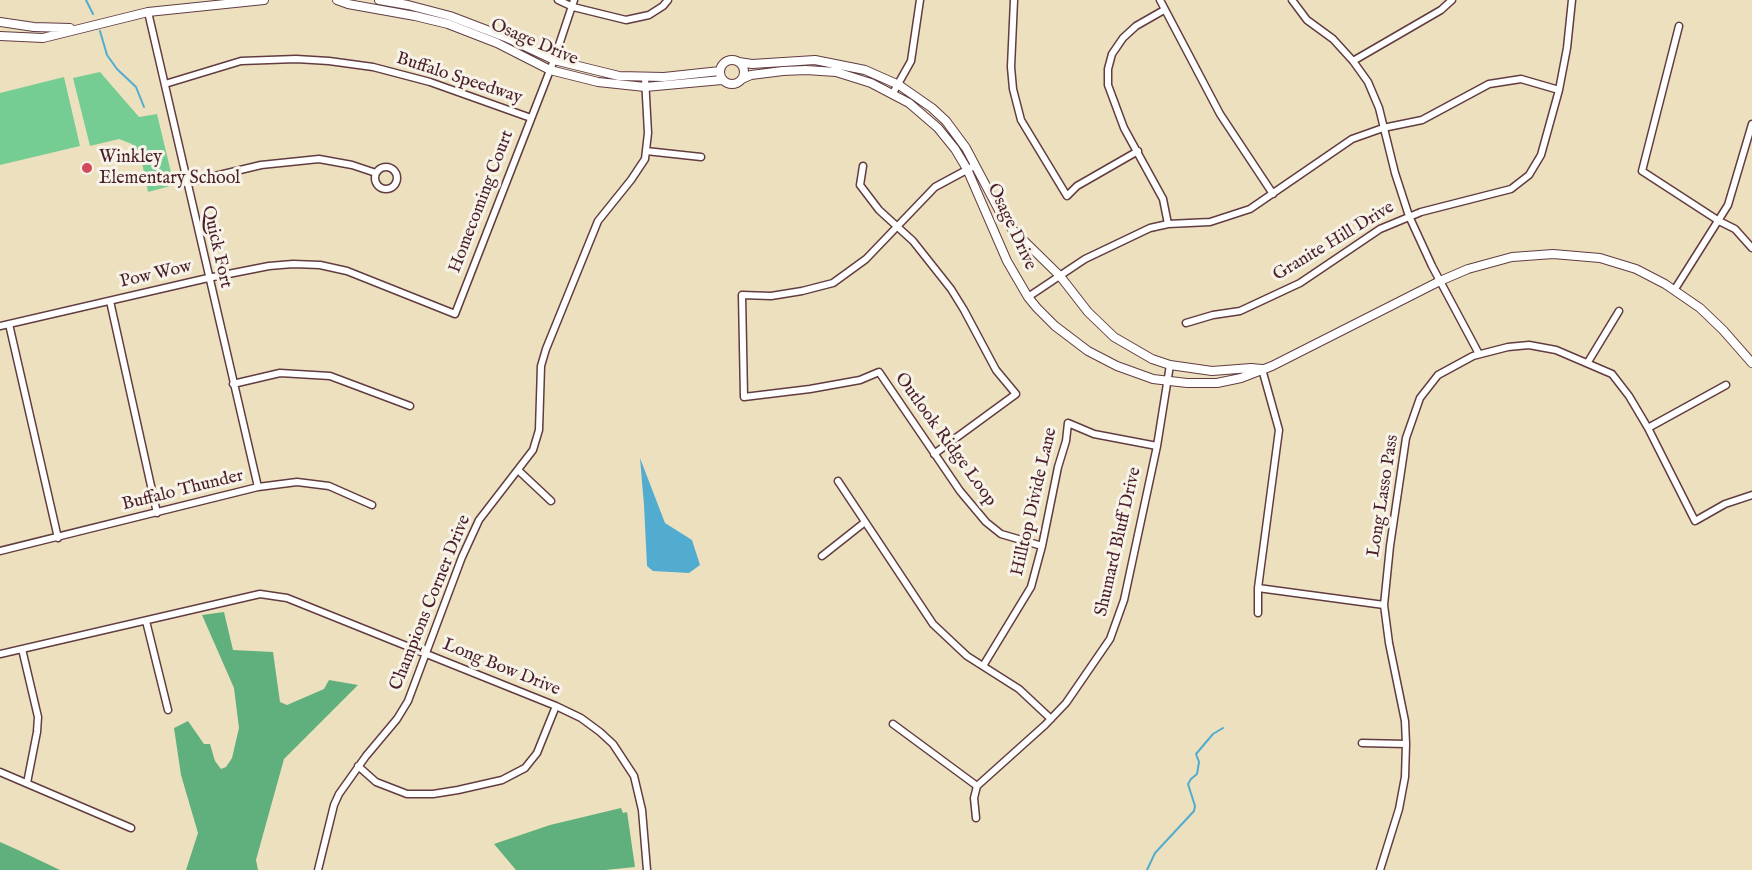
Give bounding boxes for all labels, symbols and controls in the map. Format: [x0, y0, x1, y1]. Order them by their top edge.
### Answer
street label: Osage Drive [487, 15, 581, 71]
street label: Buffalo Speedway [393, 48, 525, 110]
street label: Homecoming Court [445, 128, 519, 276]
place label: Winkley Elementary School [99, 147, 240, 190]
marker: Winkley Elementary School [80, 161, 94, 175]
street label: Osage Drive [982, 180, 1040, 274]
street label: Granite Hill Drive [1270, 197, 1398, 287]
street label: Quick Fort [196, 204, 236, 290]
street label: Pow Wow [118, 256, 194, 294]
street label: Outlook Ridge Loop [889, 369, 1001, 511]
street label: Hilltop Divide Lane [1007, 426, 1063, 578]
street label: Long Lasso Pass [1364, 433, 1404, 559]
street label: Buffalo Thunder [120, 465, 246, 517]
street label: Shumard Bluff Drive [1091, 465, 1147, 619]
street label: Champions Corner Drive [386, 512, 476, 694]
street label: Long Bow Drive [439, 635, 563, 701]

